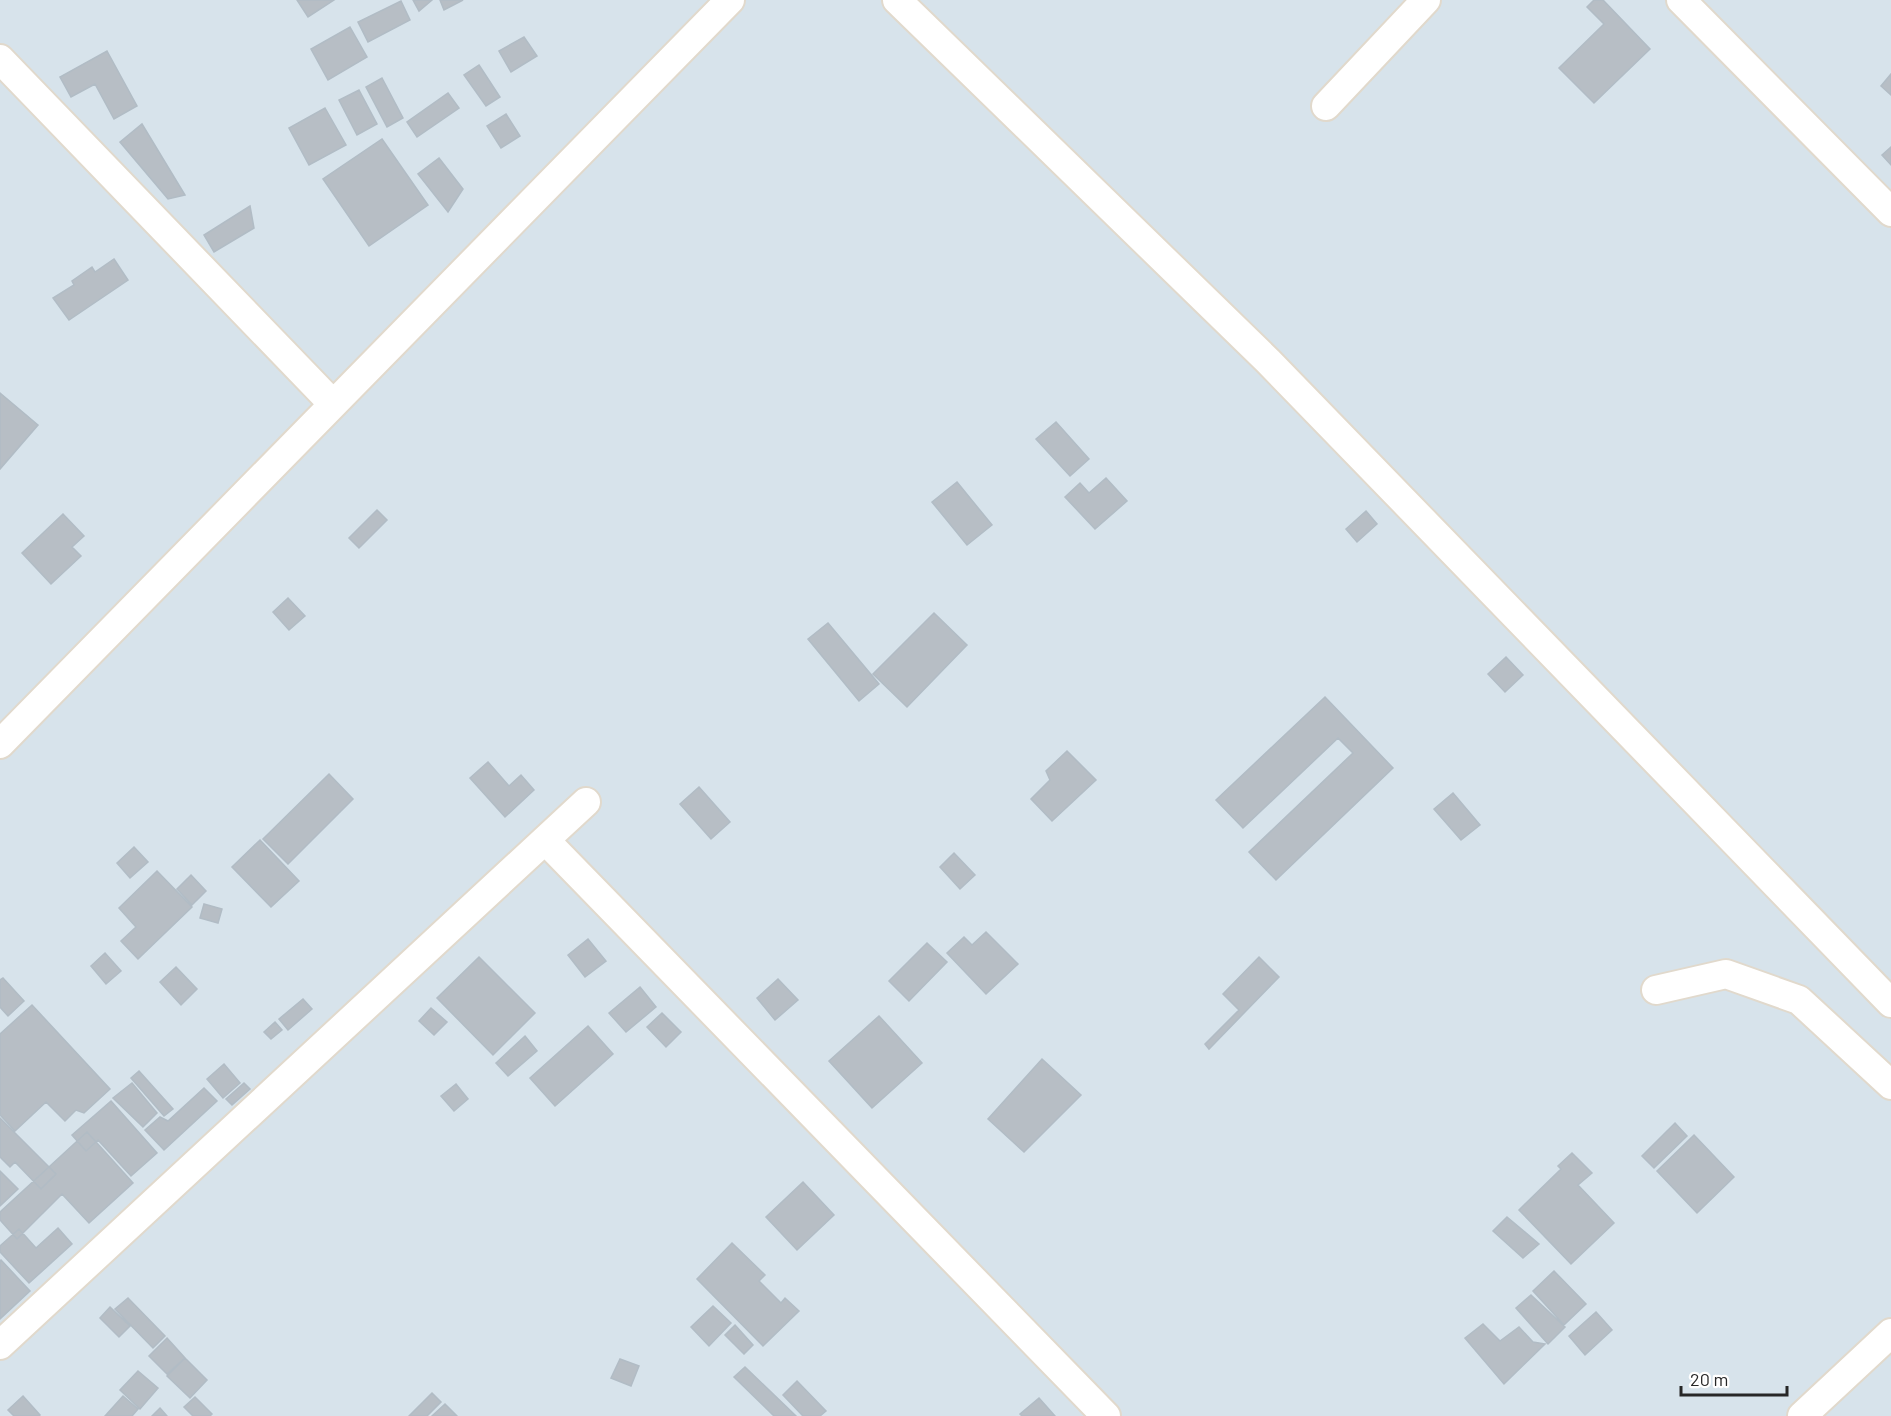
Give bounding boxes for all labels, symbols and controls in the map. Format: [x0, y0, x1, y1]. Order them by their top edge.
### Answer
scale bar [1681, 1359, 1788, 1397]
text: 20 m [1690, 1368, 1728, 1390]

